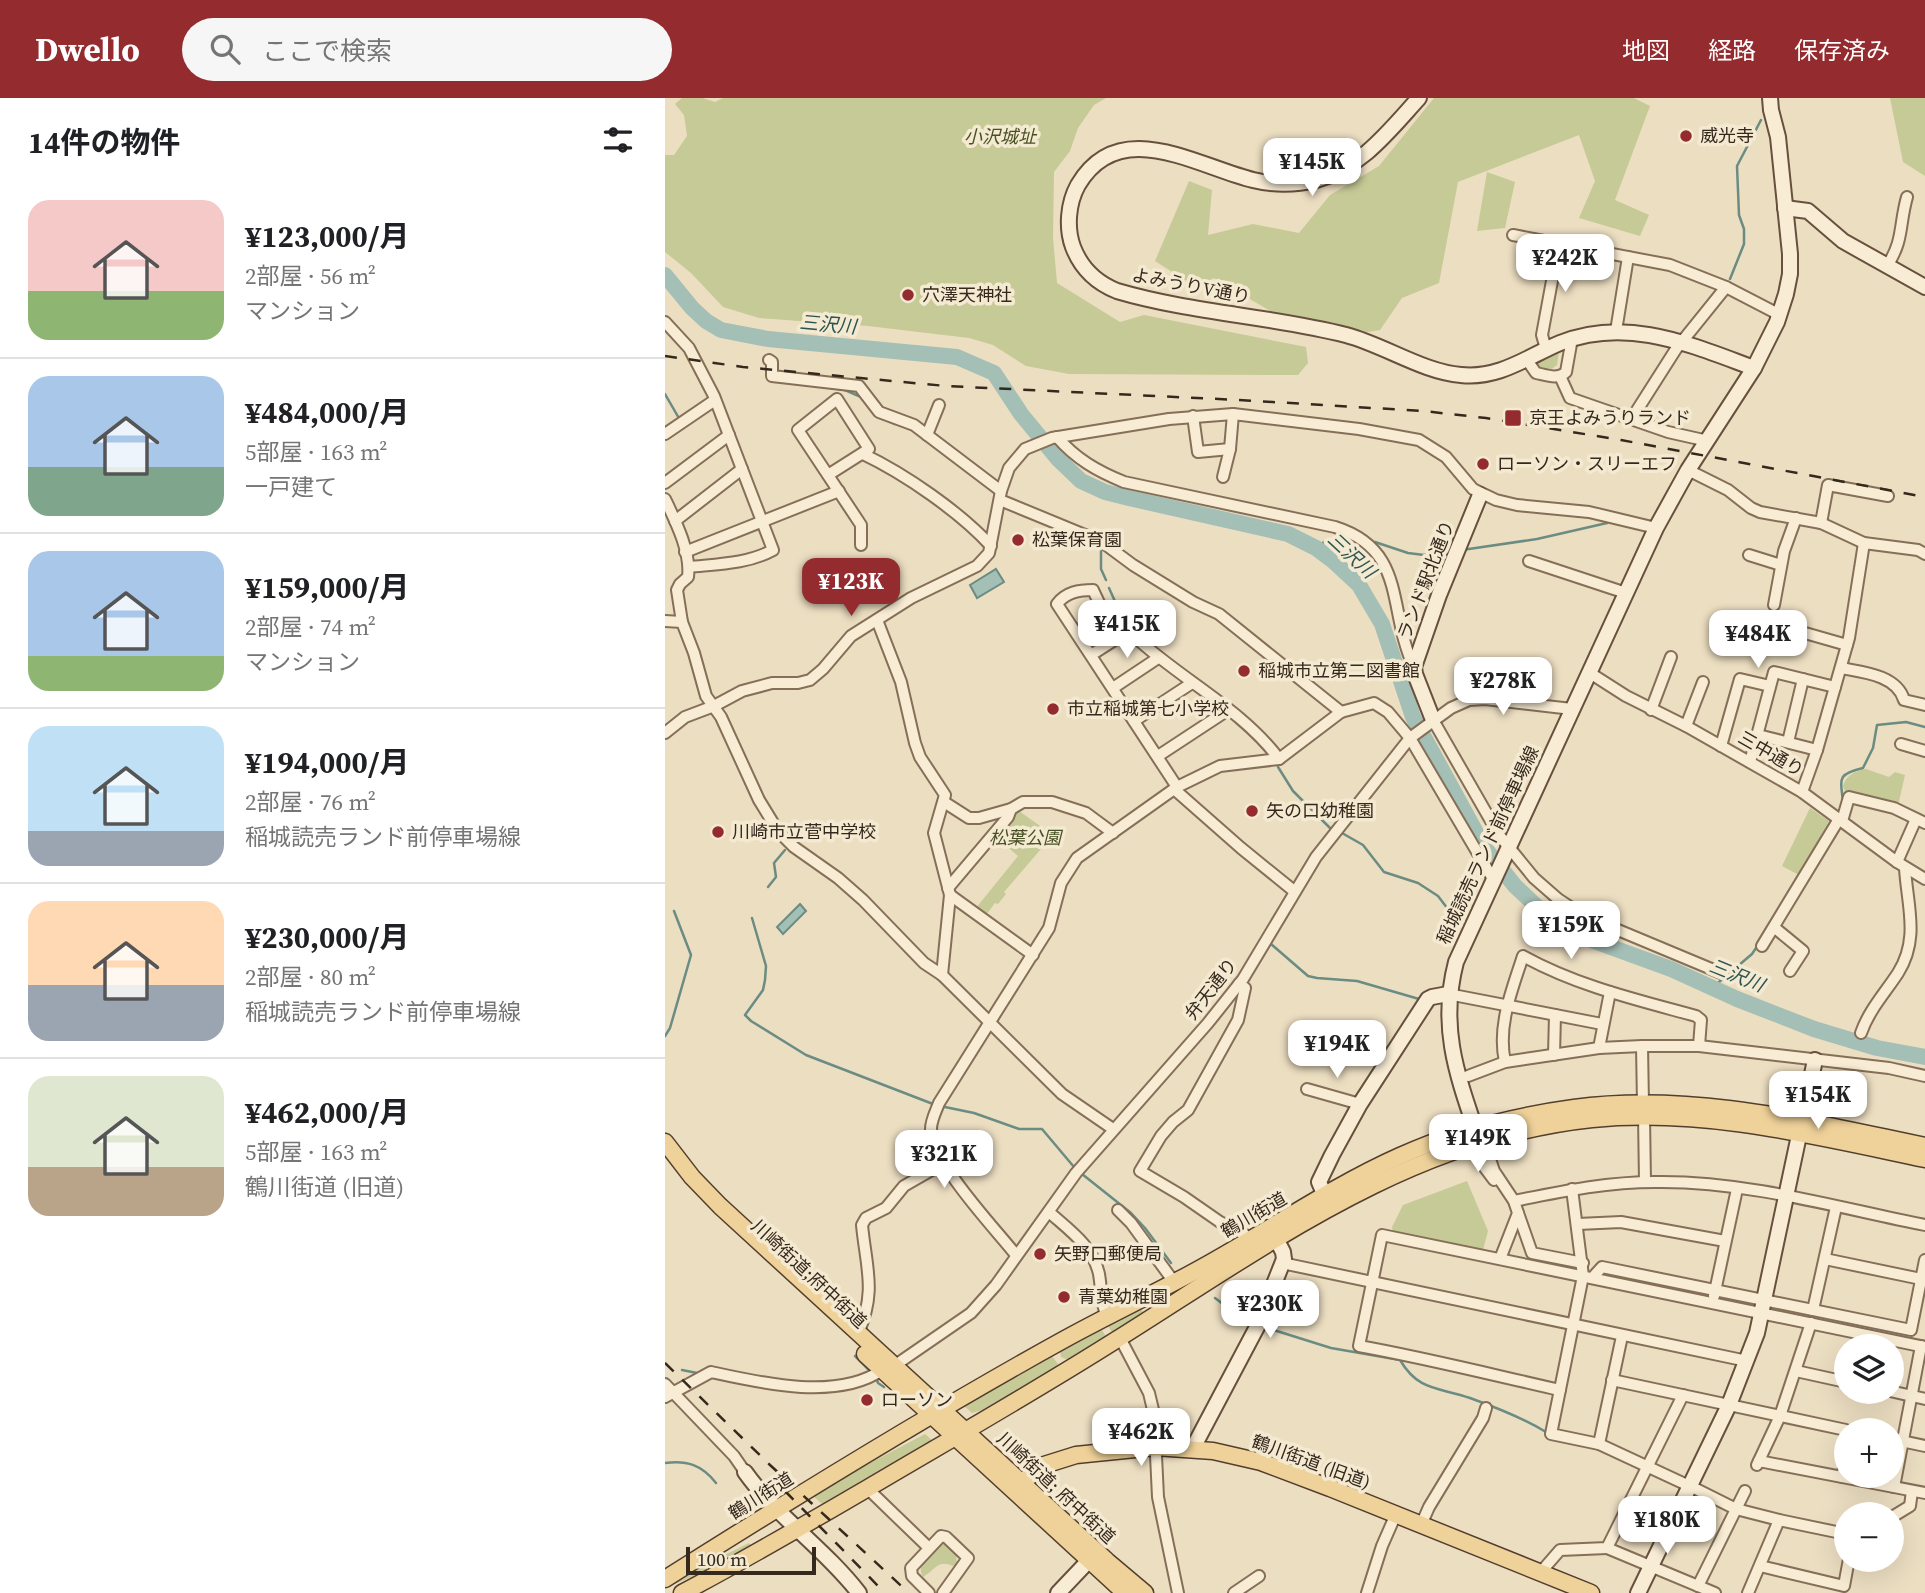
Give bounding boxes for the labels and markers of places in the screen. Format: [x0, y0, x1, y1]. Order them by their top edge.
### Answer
place label: 威光寺 [1700, 123, 1754, 148]
marker: 威光寺 [1678, 128, 1694, 144]
pin: ¥145K [1263, 139, 1361, 198]
pin: ¥242K [1516, 234, 1614, 294]
place label: 穴澤天神社 [922, 282, 1012, 307]
marker: 穴澤天神社 [900, 287, 916, 303]
place label: 京王よみうりランド [1529, 405, 1691, 430]
marker: 京王よみうりランド [1503, 408, 1523, 428]
place label: ローソン・スリーエフ [1497, 451, 1677, 476]
marker: ローソン・スリーエフ [1475, 456, 1491, 472]
place label: 松葉保育園 [1032, 527, 1122, 552]
marker: 松葉保育園 [1010, 532, 1026, 548]
pin: ¥123K [802, 559, 900, 618]
pin: ¥415K [1078, 601, 1176, 660]
pin: ¥484K [1709, 610, 1807, 670]
place label: 稲城市立第二図書館 [1258, 658, 1420, 683]
pin: ¥278K [1454, 658, 1552, 717]
marker: 稲城市立第二図書館 [1236, 663, 1252, 679]
place label: 市立稲城第七小学校 [1067, 696, 1229, 721]
marker: 市立稲城第七小学校 [1045, 701, 1061, 717]
place label: 矢の口幼稚園 [1266, 798, 1374, 823]
marker: 矢の口幼稚園 [1244, 803, 1260, 819]
place label: 川崎市立菅中学校 [732, 819, 876, 844]
marker: 川崎市立菅中学校 [710, 824, 726, 840]
pin: ¥159K [1522, 902, 1620, 961]
pin: ¥194K [1288, 1020, 1386, 1080]
pin: ¥154K [1769, 1072, 1867, 1131]
pin: ¥149K [1429, 1114, 1527, 1174]
pin: ¥321K [895, 1130, 993, 1190]
place label: 矢野口郵便局 [1054, 1241, 1162, 1266]
marker: 矢野口郵便局 [1032, 1246, 1048, 1262]
pin: ¥230K [1221, 1280, 1319, 1340]
place label: 青葉幼稚園 [1078, 1284, 1168, 1309]
marker: 青葉幼稚園 [1056, 1289, 1072, 1305]
place label: ローソン [881, 1387, 953, 1412]
marker: ローソン [859, 1392, 875, 1408]
pin: ¥462K [1092, 1408, 1190, 1468]
pin: ¥180K [1618, 1496, 1716, 1556]

